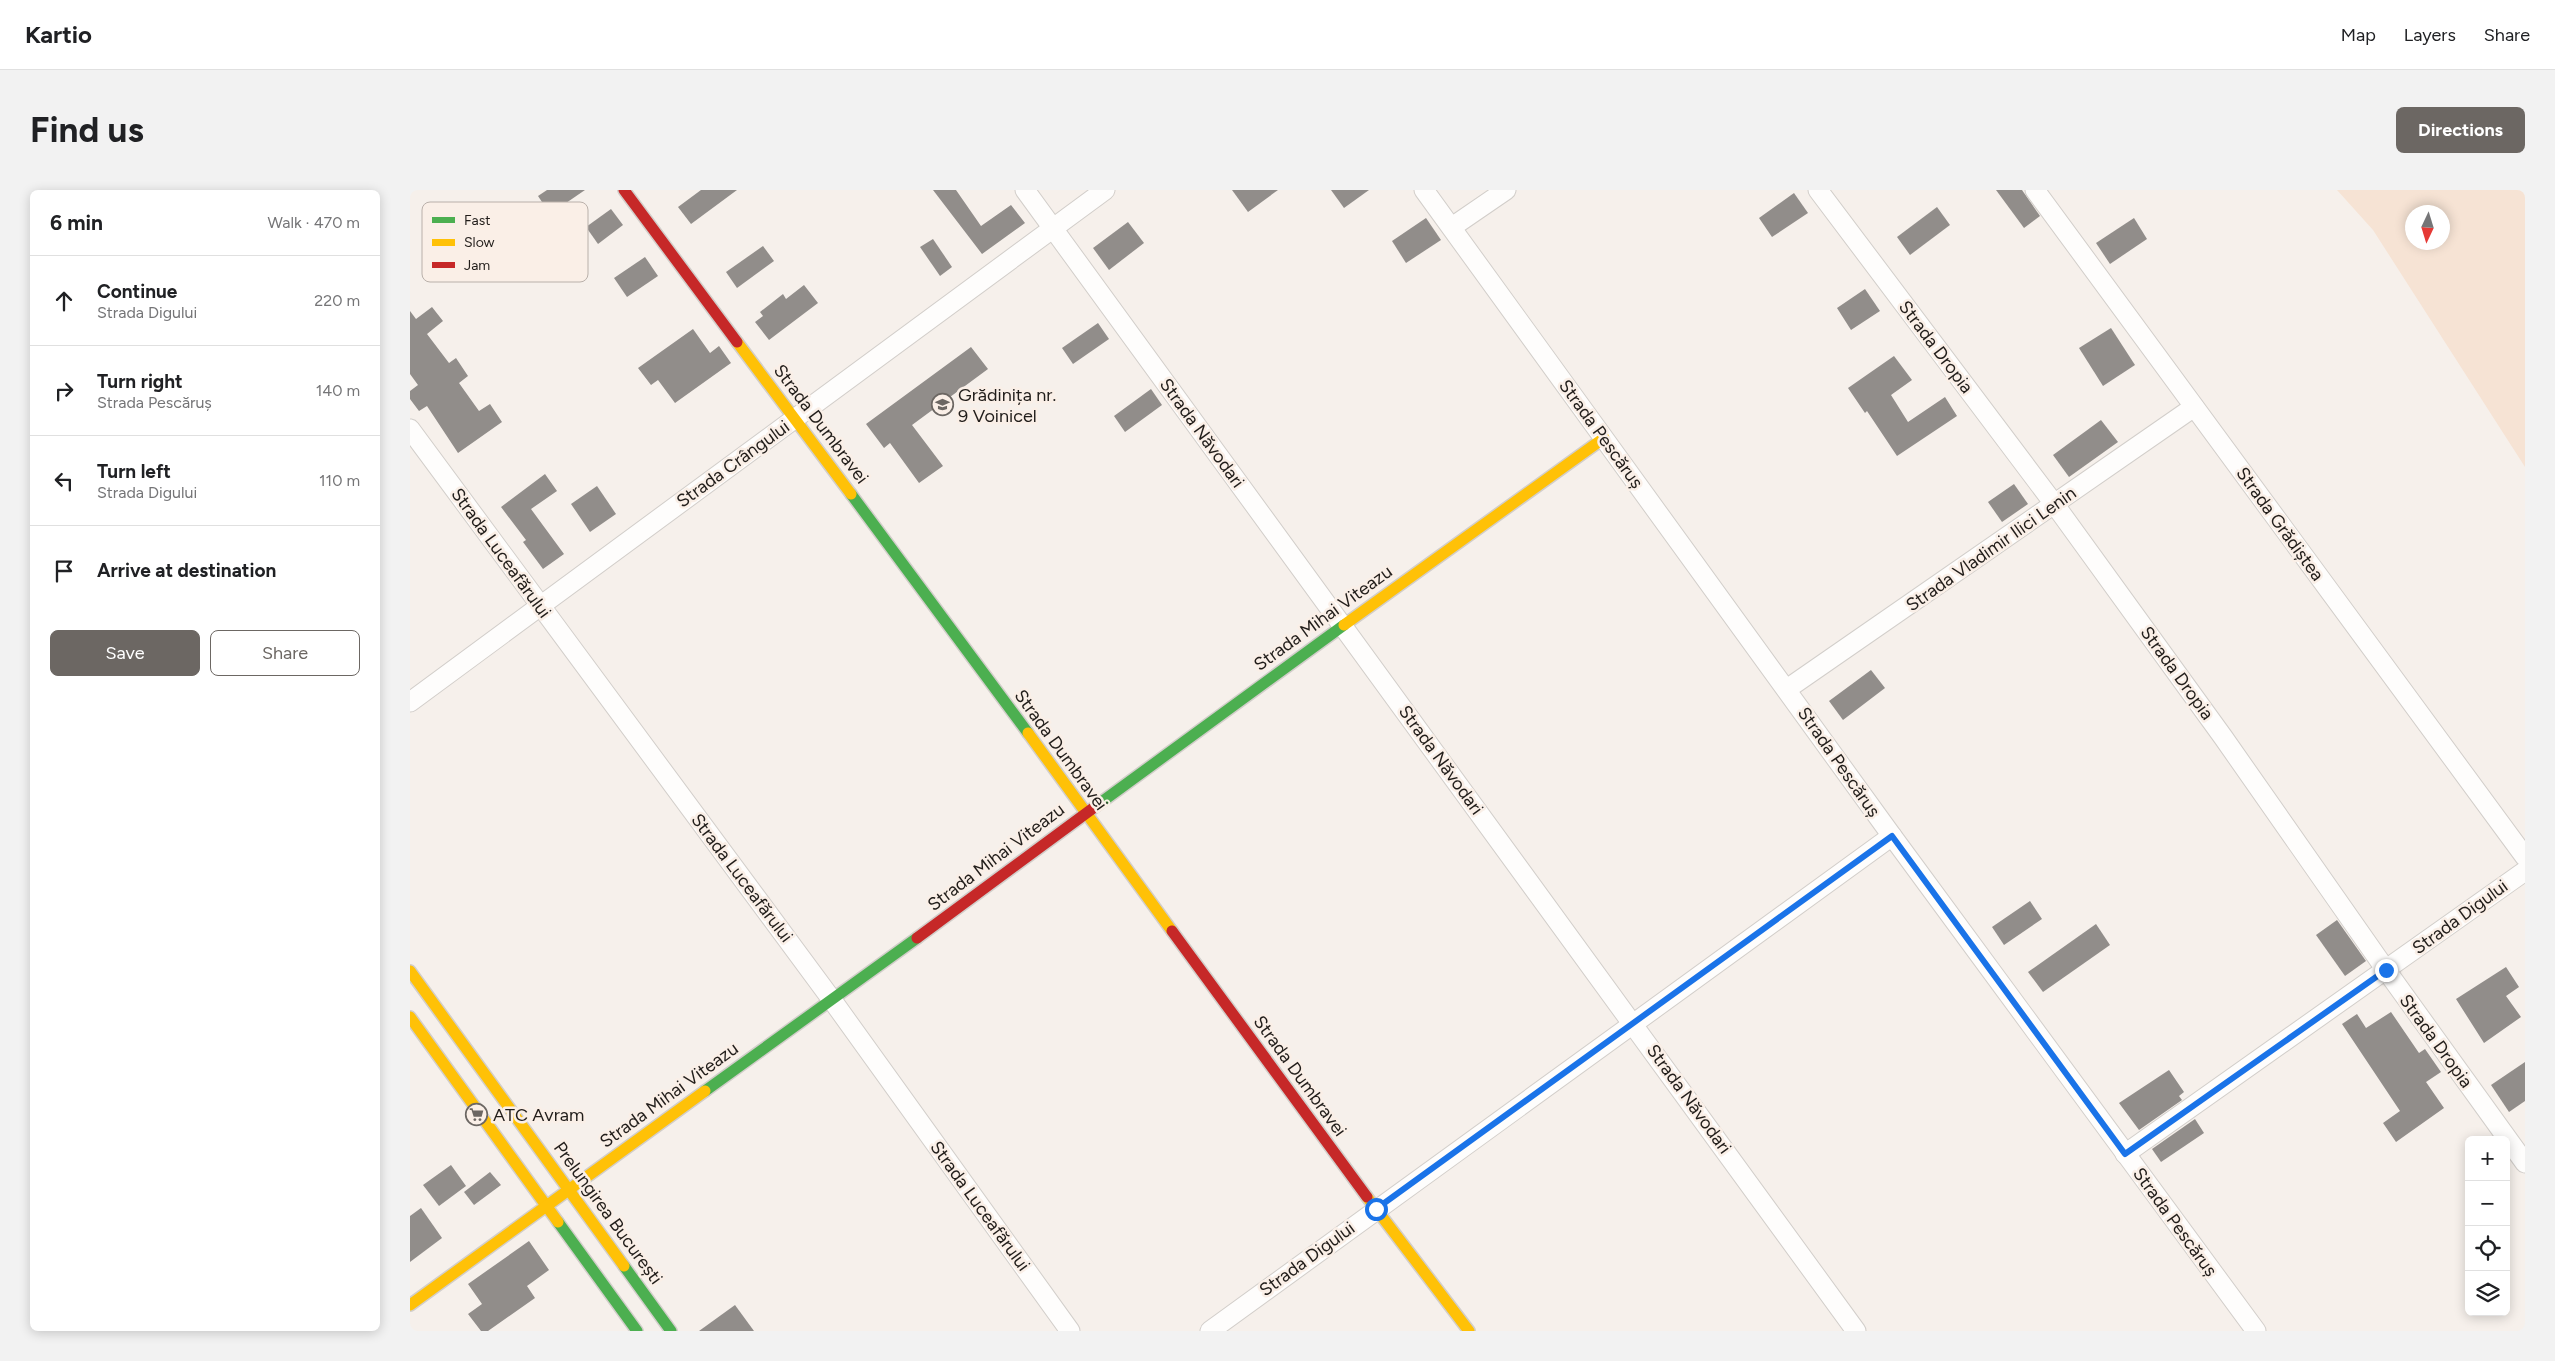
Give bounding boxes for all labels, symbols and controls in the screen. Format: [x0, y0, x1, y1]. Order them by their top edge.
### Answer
text: Kartio [25, 20, 92, 49]
text: Map [2341, 24, 2376, 46]
text: Layers [2404, 24, 2456, 46]
text: Share [2484, 24, 2530, 46]
button: Directions [2396, 107, 2525, 153]
text: Find us [30, 109, 144, 151]
legend [422, 202, 588, 282]
north arrow [2405, 205, 2450, 250]
text: 6 min [50, 210, 103, 235]
text: Fast [464, 212, 490, 229]
text: Walk · 470 m [268, 213, 360, 232]
text: Slow [464, 234, 495, 251]
text: Jam [464, 257, 490, 274]
text: Continue [97, 280, 177, 303]
icon: ahead [50, 287, 78, 315]
text: 220 m [314, 291, 360, 310]
street label: Strada Dropia [1894, 296, 1978, 398]
text: Strada Digului [97, 303, 197, 322]
street label: Strada Dumbravei [769, 360, 873, 488]
text: Turn right [97, 370, 183, 393]
street label: Strada Năvodari [1155, 374, 1249, 492]
street label: Strada Pescăruș [1554, 375, 1648, 493]
icon: right [50, 377, 78, 405]
text: 140 m [316, 381, 360, 400]
place label: Grădinița nr. 9 Voinicel [958, 384, 1056, 427]
text: Strada Pescăruș [97, 393, 212, 412]
school or university icon: Grădinița nr. 9 Voinicel [930, 393, 954, 417]
street label: Strada Crângului [672, 416, 794, 512]
text: Turn left [97, 460, 171, 483]
street label: Strada Grădiștea [2231, 463, 2329, 585]
icon: left [50, 467, 78, 495]
text: 110 m [319, 471, 360, 490]
street label: Strada Vladimir Ilici Lenin [1902, 482, 2080, 616]
text: Strada Digului [97, 483, 197, 502]
street label: Strada Luceafărului [446, 484, 556, 622]
icon: arrive [50, 557, 78, 585]
text: Arrive at destination [97, 559, 276, 582]
street label: Strada Mihai Viteazu [1249, 560, 1397, 676]
street label: Strada Dropia [2136, 622, 2218, 724]
button: Save [50, 630, 200, 676]
button: Share [210, 630, 360, 676]
street label: Strada Dumbravei [1010, 685, 1112, 815]
street label: Strada Năvodari [1394, 701, 1488, 819]
street label: Strada Pescăruș [1793, 703, 1885, 821]
street label: Strada Mihai Viteazu [923, 798, 1069, 916]
street label: Strada Luceafărului [686, 809, 798, 947]
street label: Strada Digului [2408, 875, 2512, 959]
route end [2375, 959, 2398, 982]
street label: Strada Dropia [2395, 990, 2477, 1092]
street label: Strada Dumbravei [1249, 1011, 1351, 1141]
street label: Strada Mihai Viteazu [595, 1037, 743, 1153]
street label: Strada Năvodari [1642, 1040, 1736, 1158]
supermarket icon: ATC Avram [465, 1103, 489, 1127]
place label: ATC Avram [493, 1104, 584, 1126]
map controls [2465, 1136, 2510, 1316]
button: + [2465, 1136, 2510, 1181]
street label: Prelungirea București [549, 1137, 667, 1289]
street label: Strada Luceafărului [925, 1137, 1035, 1275]
street label: Strada Pescăruș [2128, 1163, 2222, 1281]
button: − [2465, 1181, 2510, 1226]
route start [1365, 1198, 1388, 1221]
street label: Strada Digului [1255, 1217, 1359, 1301]
button: locate [2465, 1226, 2510, 1271]
button: layers [2465, 1271, 2510, 1316]

